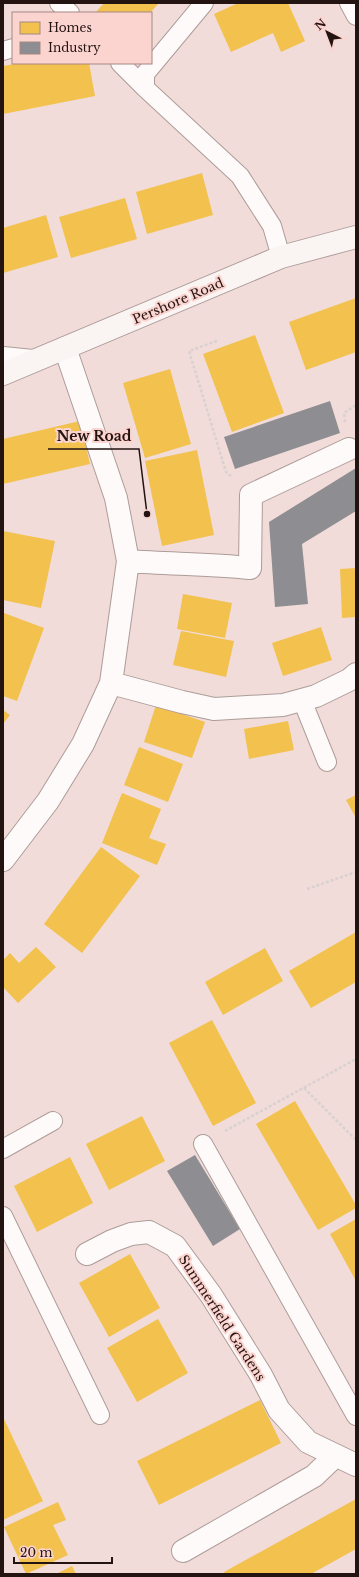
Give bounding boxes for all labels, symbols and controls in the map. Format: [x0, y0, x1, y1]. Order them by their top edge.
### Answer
legend [12, 12, 152, 64]
north arrow [307, 12, 347, 52]
text: N [312, 15, 329, 33]
text: Homes [48, 20, 92, 35]
text: Industry [48, 40, 101, 55]
street label: Pershore Road [130, 274, 226, 328]
callout: New Road [48, 423, 139, 449]
text: New Road [57, 427, 132, 445]
street label: Summerfield Gardens [175, 1252, 269, 1384]
scale bar [14, 1539, 112, 1565]
text: 20 m [20, 1545, 52, 1560]

